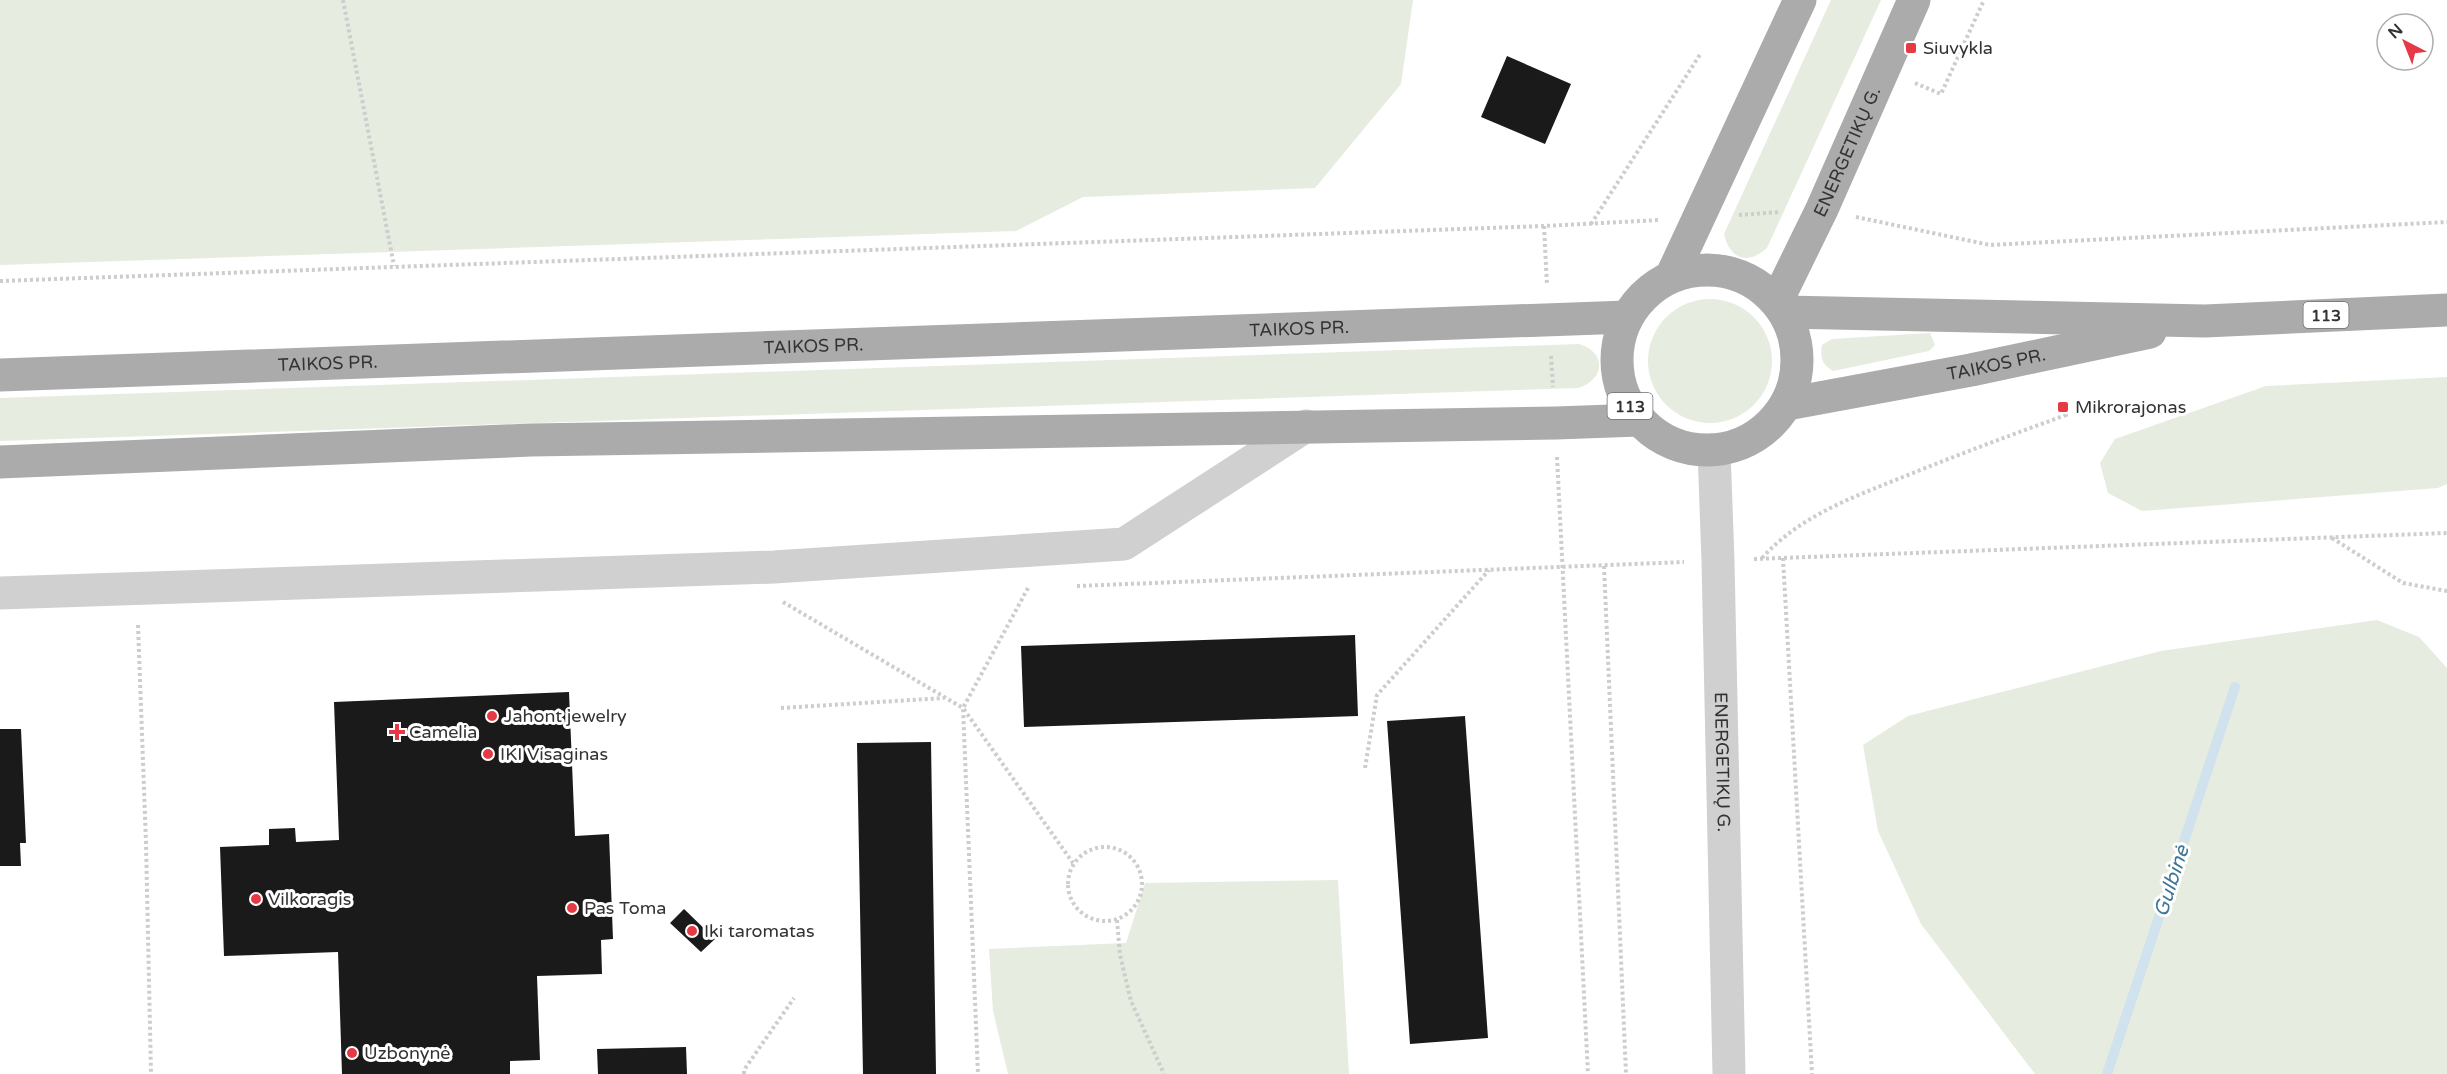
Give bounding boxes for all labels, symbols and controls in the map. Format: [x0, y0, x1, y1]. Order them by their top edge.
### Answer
north arrow [2375, 12, 2435, 72]
text: N [2384, 20, 2407, 43]
place label: Siuvykla [1923, 37, 1993, 59]
marker: Siuvykla [1904, 41, 1918, 55]
street label: ENERGETIKŲ G. [1809, 83, 1886, 221]
road number: 113 [2304, 302, 2348, 328]
street label: TAIKOS PR. [1249, 316, 1350, 341]
street label: TAIKOS PR. [763, 333, 864, 359]
street label: TAIKOS PR. [1945, 343, 2048, 385]
street label: TAIKOS PR. [277, 351, 378, 376]
road number: 113 [1608, 393, 1652, 419]
place label: Mikrorajonas [2075, 396, 2186, 418]
marker: Mikrorajonas [2056, 400, 2070, 414]
street label: ENERGETIKŲ G. [1710, 692, 1735, 832]
place label: Jahont jewelry [504, 705, 627, 727]
marker: Jahont jewelry [485, 709, 499, 723]
place label: Camelia [409, 721, 477, 743]
marker: Camelia [390, 725, 404, 739]
place label: IKI Visaginas [500, 743, 608, 765]
marker: IKI Visaginas [481, 747, 495, 761]
water label: Gulbinė [2149, 841, 2195, 920]
place label: Vilkoragis [268, 888, 351, 910]
marker: Vilkoragis [249, 892, 263, 906]
place label: Pas Toma [584, 897, 666, 919]
marker: Pas Toma [565, 901, 579, 915]
place label: Iki taromatas [704, 920, 815, 942]
marker: Iki taromatas [685, 924, 699, 938]
place label: Uzbonynė [364, 1042, 451, 1064]
marker: Uzbonynė [345, 1046, 359, 1060]

